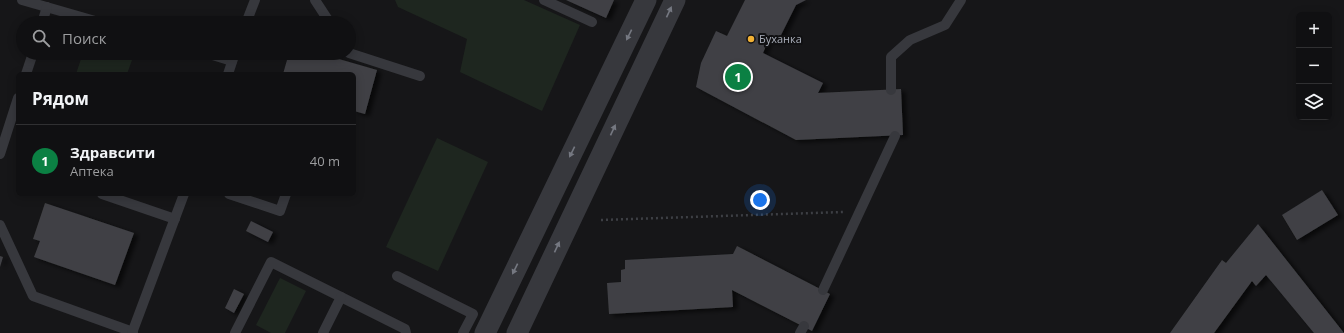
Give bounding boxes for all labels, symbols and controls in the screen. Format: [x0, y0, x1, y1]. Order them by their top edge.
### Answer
one-way arrow [666, 7, 672, 18]
map controls [1296, 12, 1332, 120]
button: + [1296, 12, 1332, 48]
search box [16, 16, 356, 60]
icon: search [30, 27, 52, 49]
text: Поиск [62, 28, 106, 48]
one-way arrow [626, 29, 632, 41]
place label: Буханка [759, 31, 802, 46]
marker: Буханка [746, 34, 756, 44]
button: − [1296, 48, 1332, 84]
pin: 1 [725, 62, 751, 92]
button: layers [1296, 84, 1332, 120]
text: Рядом [32, 87, 89, 110]
one-way arrow [610, 124, 616, 135]
text: Здравсити [70, 142, 155, 162]
one-way arrow [569, 146, 575, 158]
text: 1 [41, 152, 49, 170]
text: 40 m [310, 152, 340, 170]
text: Аптека [70, 162, 114, 180]
your location [750, 190, 770, 210]
one-way arrow [554, 241, 560, 253]
one-way arrow [512, 263, 518, 275]

